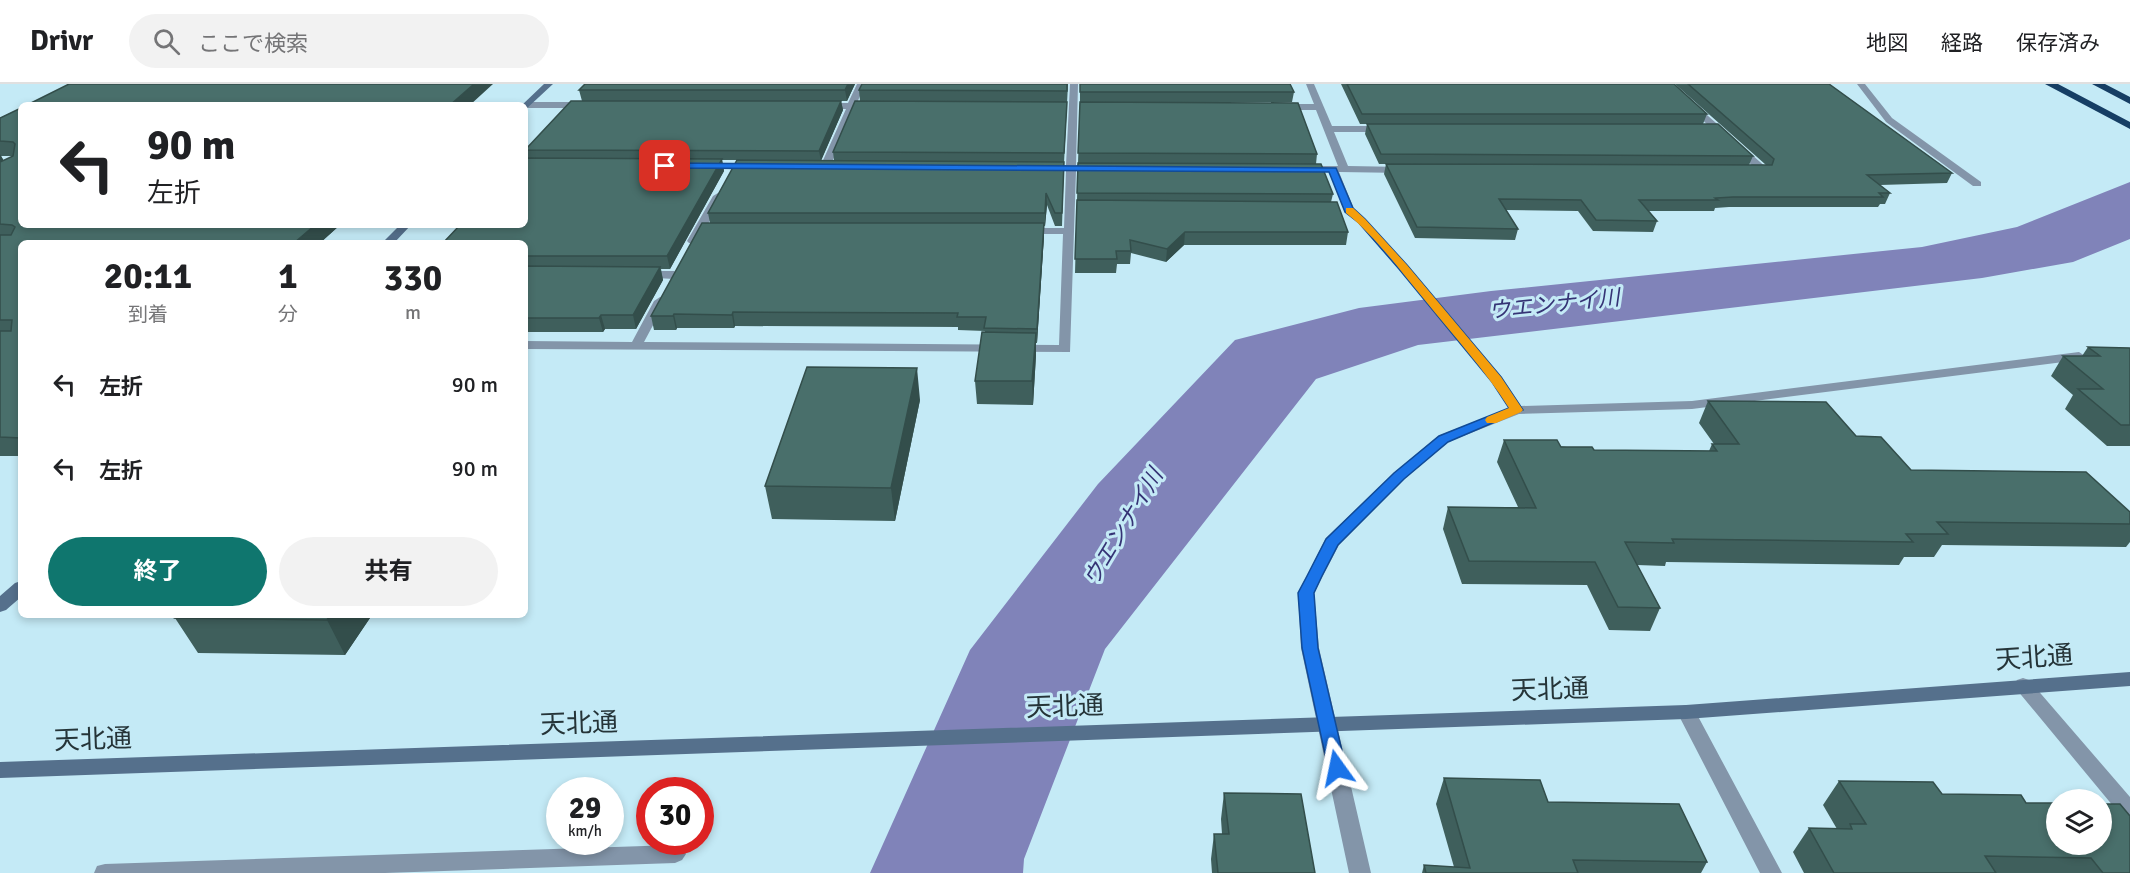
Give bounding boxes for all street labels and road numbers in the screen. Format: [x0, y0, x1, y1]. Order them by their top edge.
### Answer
street label: 天北通 [1994, 639, 2074, 677]
street label: 天北通 [1510, 673, 1590, 707]
street label: 天北通 [1025, 690, 1105, 724]
street label: 天北通 [539, 707, 619, 741]
street label: 天北通 [53, 723, 133, 757]

